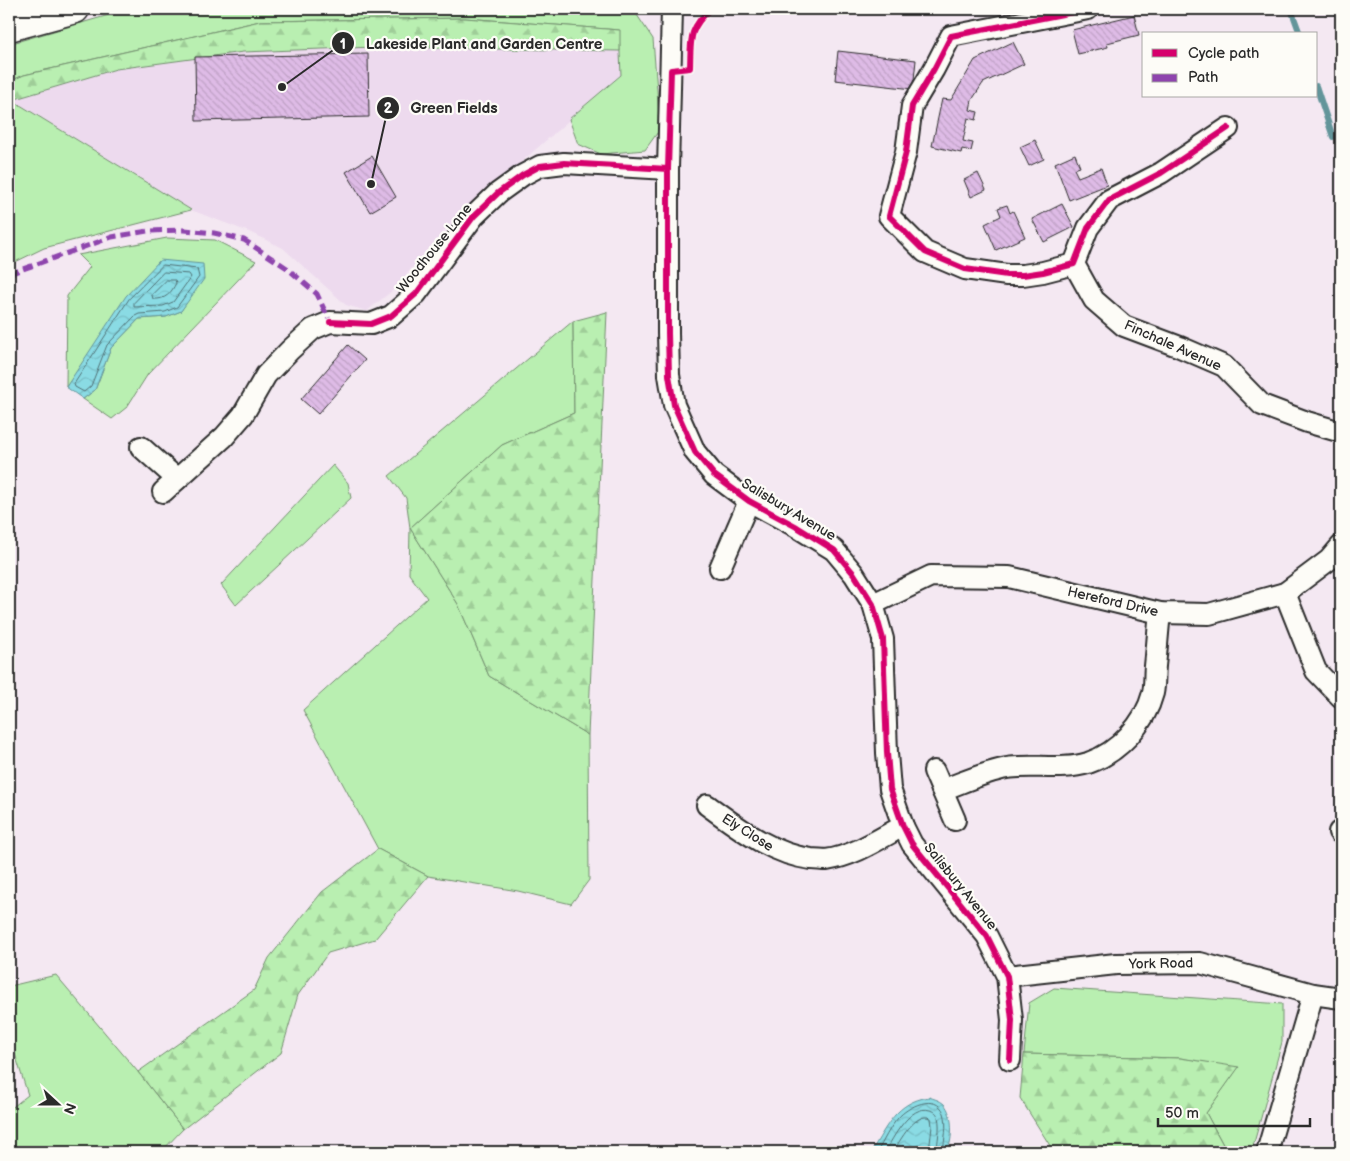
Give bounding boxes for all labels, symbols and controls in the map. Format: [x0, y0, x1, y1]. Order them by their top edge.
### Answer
callout: Lakeside Plant and Garden Centre [330, 28, 612, 58]
legend [1142, 32, 1318, 98]
text: 1 [340, 35, 346, 54]
text: Lakeside Plant and Garden Centre [366, 35, 603, 54]
text: Cycle path [1188, 44, 1259, 63]
text: Path [1188, 68, 1218, 87]
callout: Green Fields [375, 93, 507, 123]
text: 2 [384, 99, 393, 118]
text: Green Fields [410, 99, 498, 118]
street label: Woodhouse Lane [393, 200, 476, 296]
street label: Finchale Avenue [1121, 316, 1224, 375]
street label: Salisbury Avenue [738, 475, 839, 544]
street label: Hereford Drive [1066, 583, 1160, 620]
street label: Ely Close [719, 810, 777, 855]
street label: Salisbury Avenue [920, 839, 1001, 933]
street label: York Road [1128, 954, 1193, 973]
north arrow [32, 1078, 82, 1128]
scale bar [1158, 1096, 1310, 1128]
text: N [60, 1101, 79, 1116]
text: 50 m [1165, 1104, 1199, 1123]

